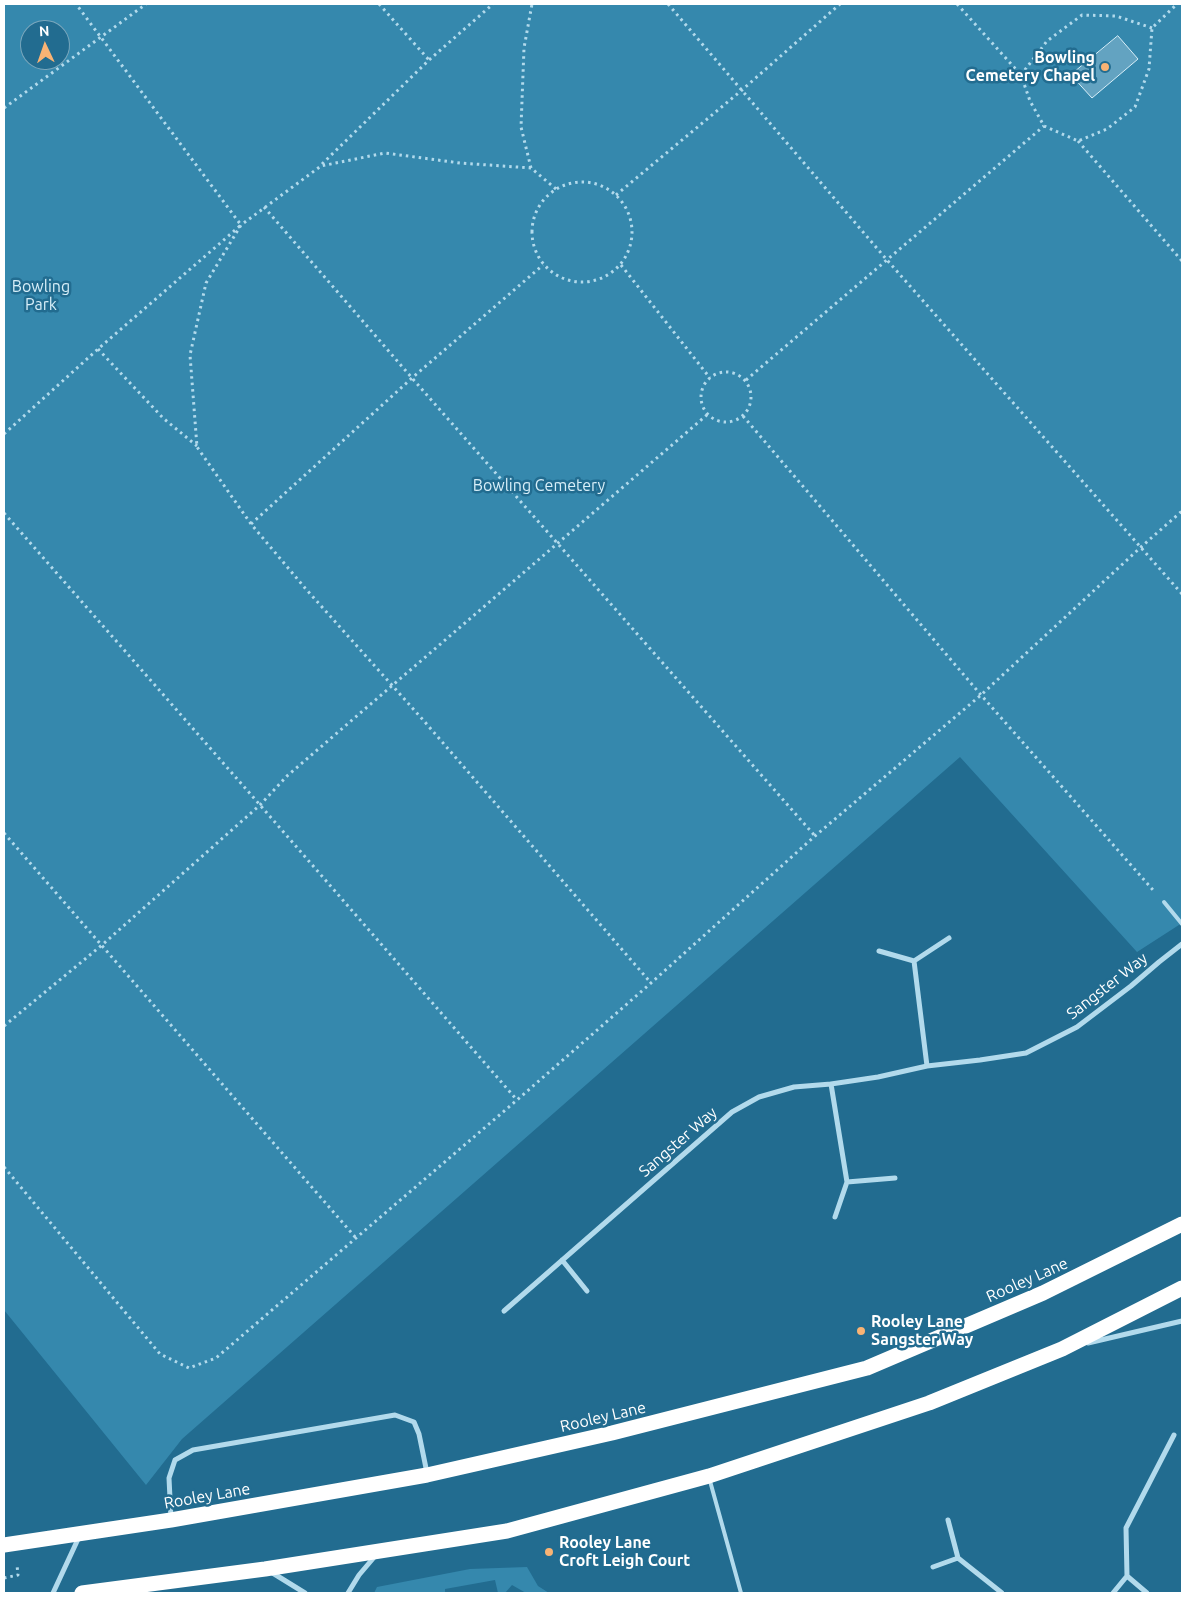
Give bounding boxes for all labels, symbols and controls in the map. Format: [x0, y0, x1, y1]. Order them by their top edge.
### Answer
north arrow [20, 20, 70, 70]
text: N [39, 23, 50, 39]
place label: Bowling Cemetery Chapel [966, 48, 1095, 86]
marker: Bowling Cemetery Chapel [1099, 61, 1111, 73]
park label: Bowling Park [12, 277, 70, 315]
park label: Bowling Cemetery [473, 476, 605, 496]
street label: Sangster Way [1063, 949, 1151, 1023]
street label: Sangster Way [635, 1103, 721, 1181]
street label: Rooley Lane [983, 1253, 1071, 1307]
place label: Rooley Lane Sangster Way [871, 1312, 973, 1350]
marker: Rooley Lane Sangster Way [855, 1325, 867, 1337]
street label: Rooley Lane [558, 1398, 648, 1436]
street label: Rooley Lane [162, 1479, 252, 1513]
place label: Rooley Lane Croft Leigh Court [559, 1533, 690, 1571]
marker: Rooley Lane Croft Leigh Court [543, 1546, 555, 1558]

